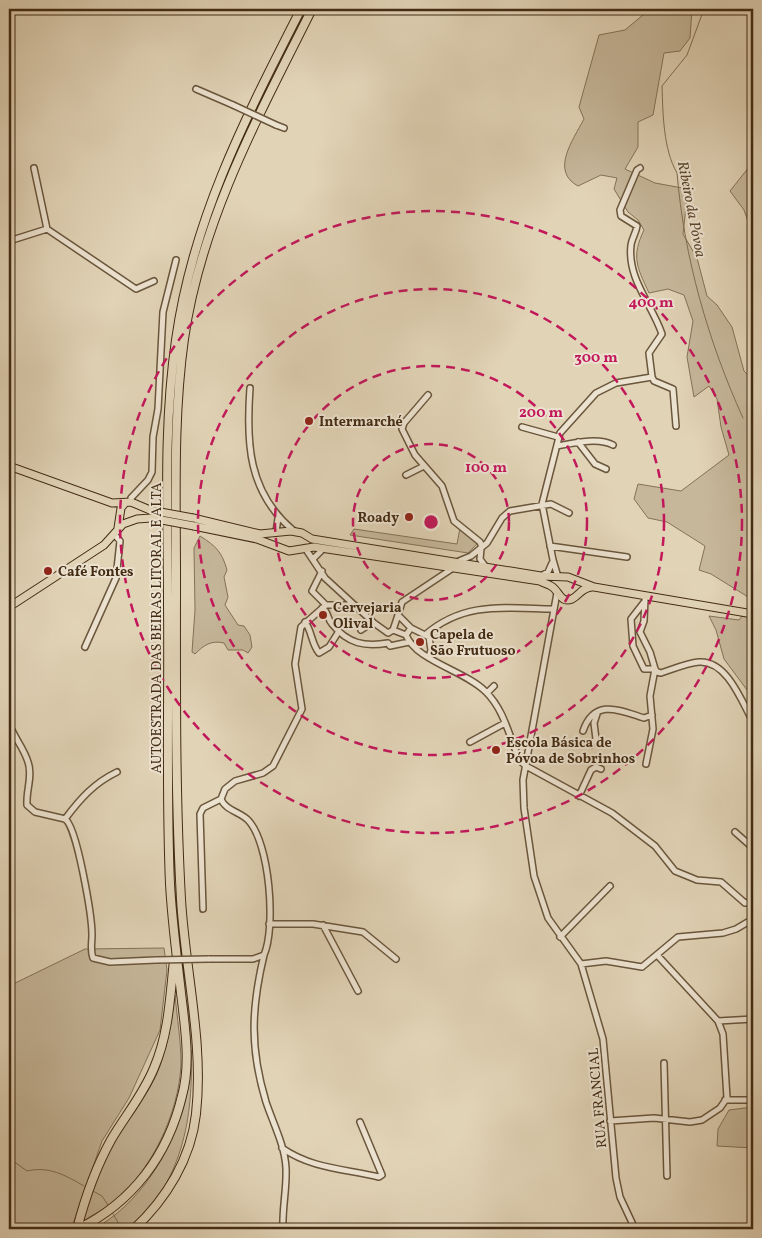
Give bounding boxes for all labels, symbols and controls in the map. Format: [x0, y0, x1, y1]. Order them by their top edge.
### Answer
water label: Ribeiro da Póvoa [671, 159, 710, 259]
text: 400 m [629, 293, 674, 314]
text: 300 m [574, 348, 618, 369]
text: 200 m [519, 403, 563, 424]
place label: Intermarché [319, 413, 403, 432]
marker: Intermarché [303, 415, 315, 427]
text: 100 m [465, 458, 508, 479]
street label: AUTOESTRADA DAS BEIRAS LITORAL E ALTA [148, 482, 167, 774]
place label: Roady [357, 509, 399, 528]
marker: Roady [403, 511, 415, 523]
centre of rings [422, 513, 440, 531]
place label: Café Fontes [58, 563, 134, 582]
marker: Café Fontes [42, 565, 54, 577]
place label: Cervejaria Olival [333, 599, 402, 634]
marker: Cervejaria Olival [317, 609, 329, 621]
place label: Capela de São Frutuoso [430, 626, 515, 661]
marker: Capela de São Frutuoso [414, 636, 426, 648]
place label: Escola Básica de Póvoa de Sobrinhos [506, 734, 635, 769]
marker: Escola Básica de Póvoa de Sobrinhos [490, 744, 502, 756]
street label: RUA FRANCIAL [585, 1047, 612, 1149]

